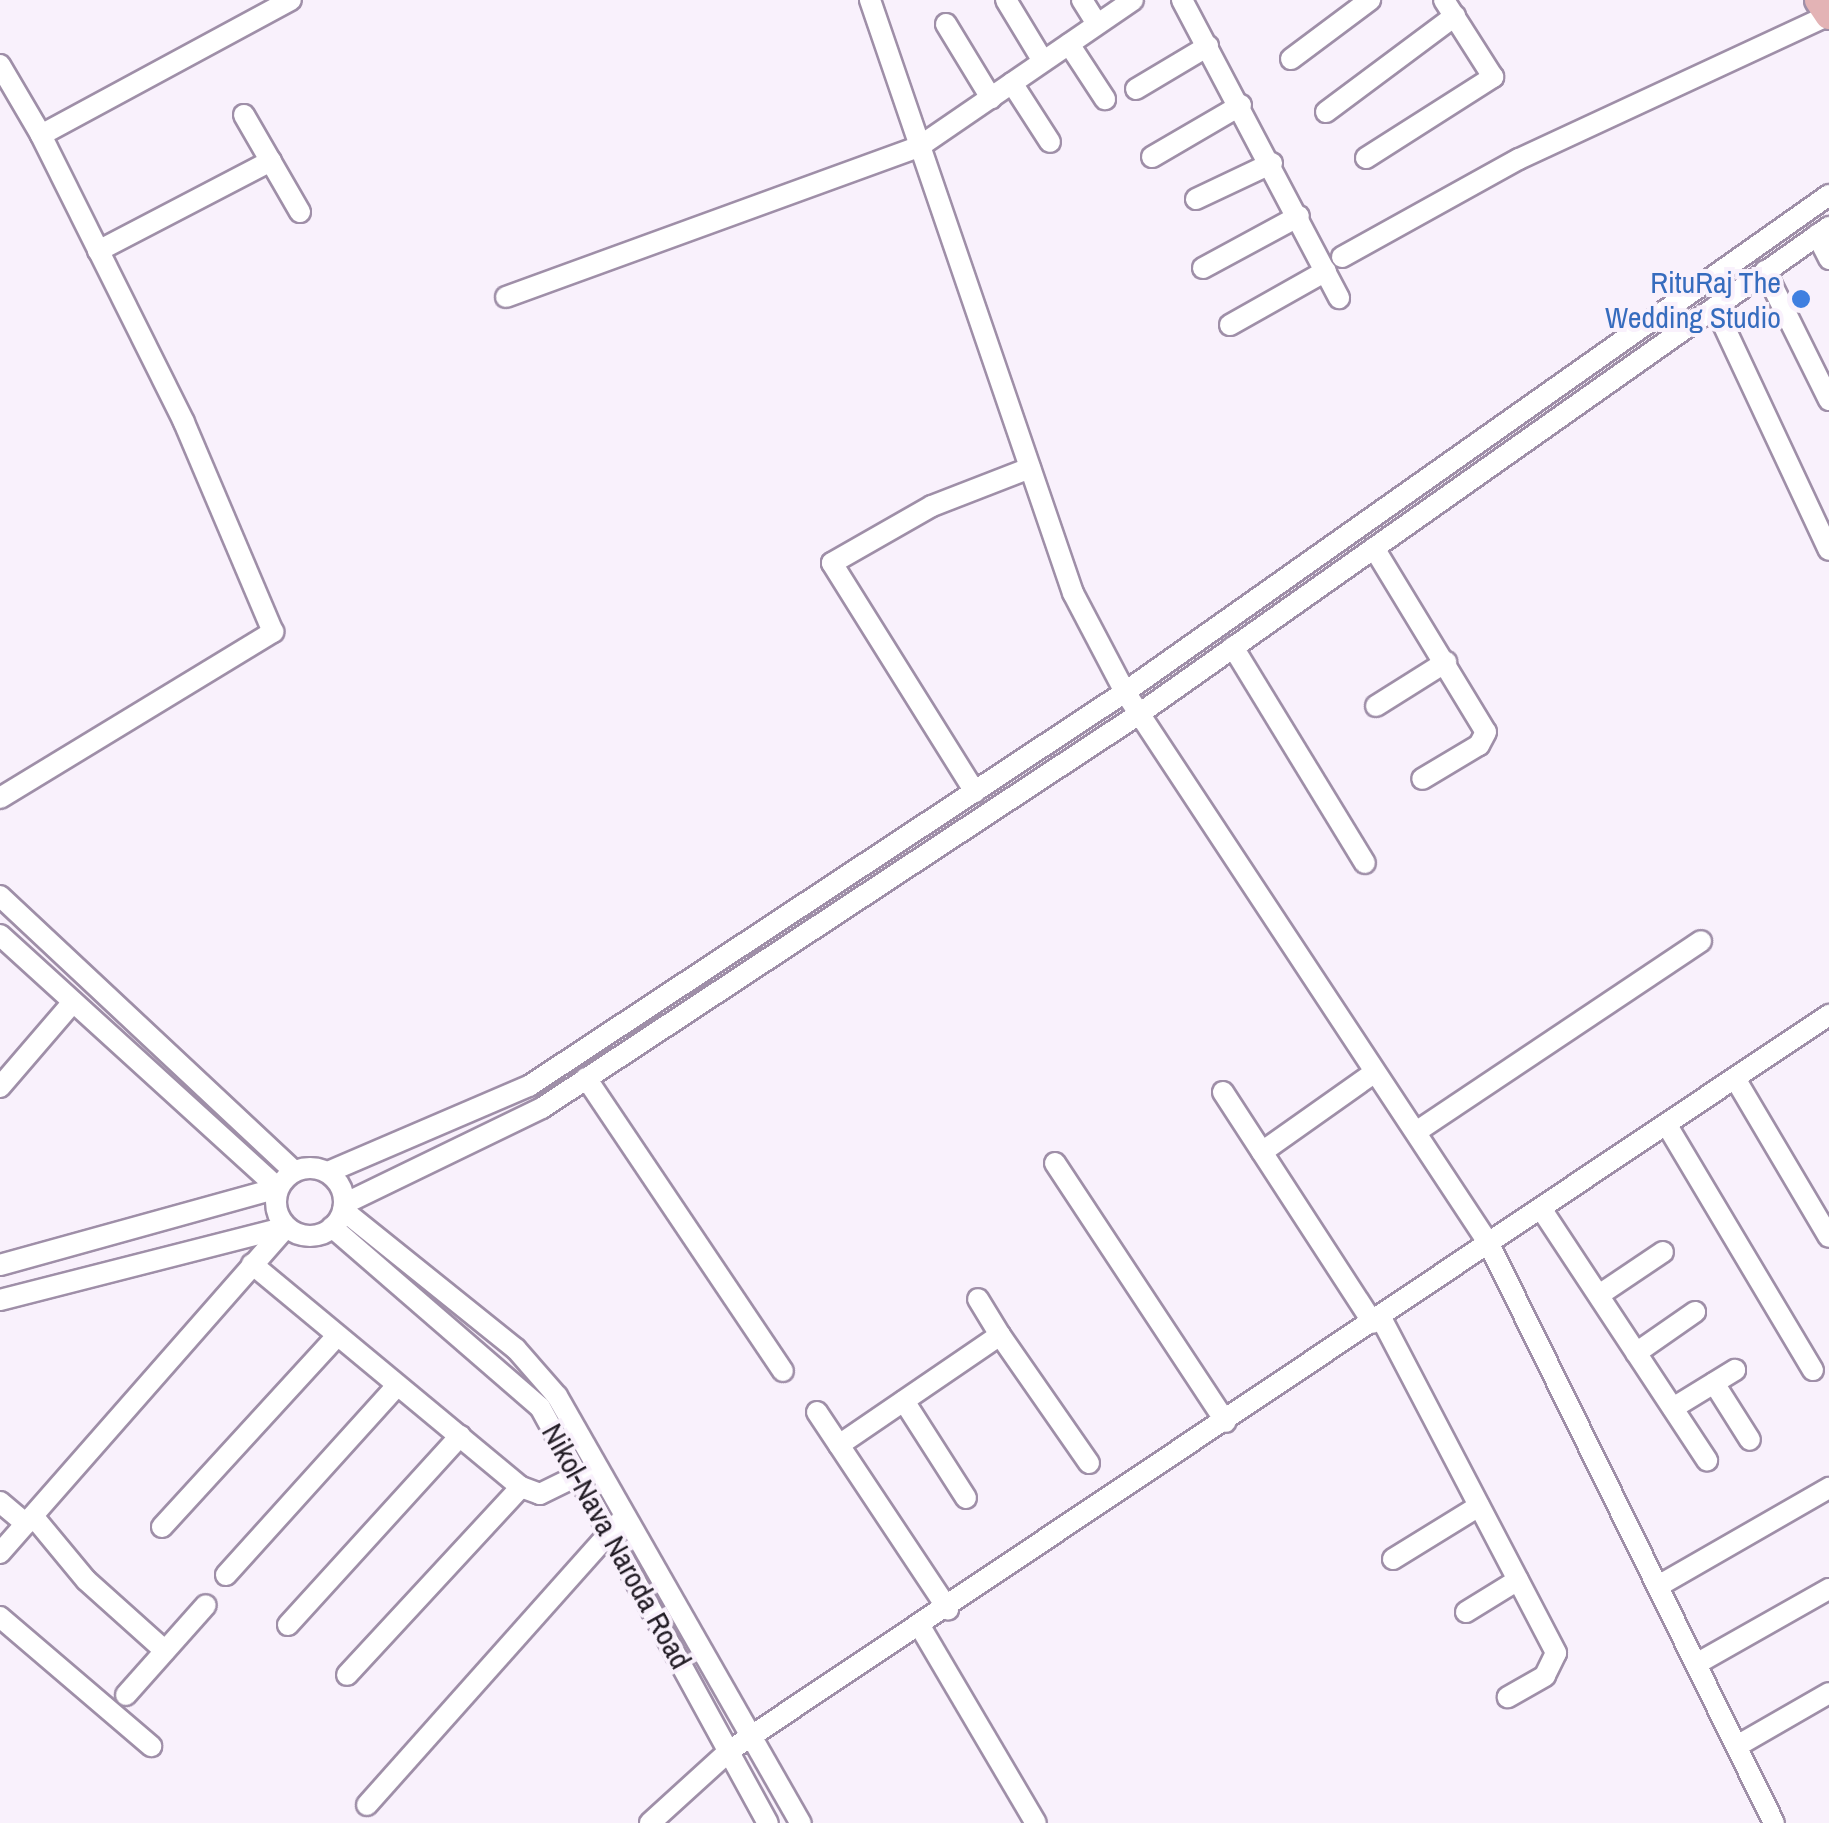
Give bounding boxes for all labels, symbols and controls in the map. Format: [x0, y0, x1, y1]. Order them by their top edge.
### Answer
place label: RituRaj The Wedding Studio [1605, 264, 1781, 334]
marker: RituRaj The Wedding Studio [1790, 288, 1812, 310]
street label: Nikol-Nava Naroda Road [535, 1417, 699, 1675]

